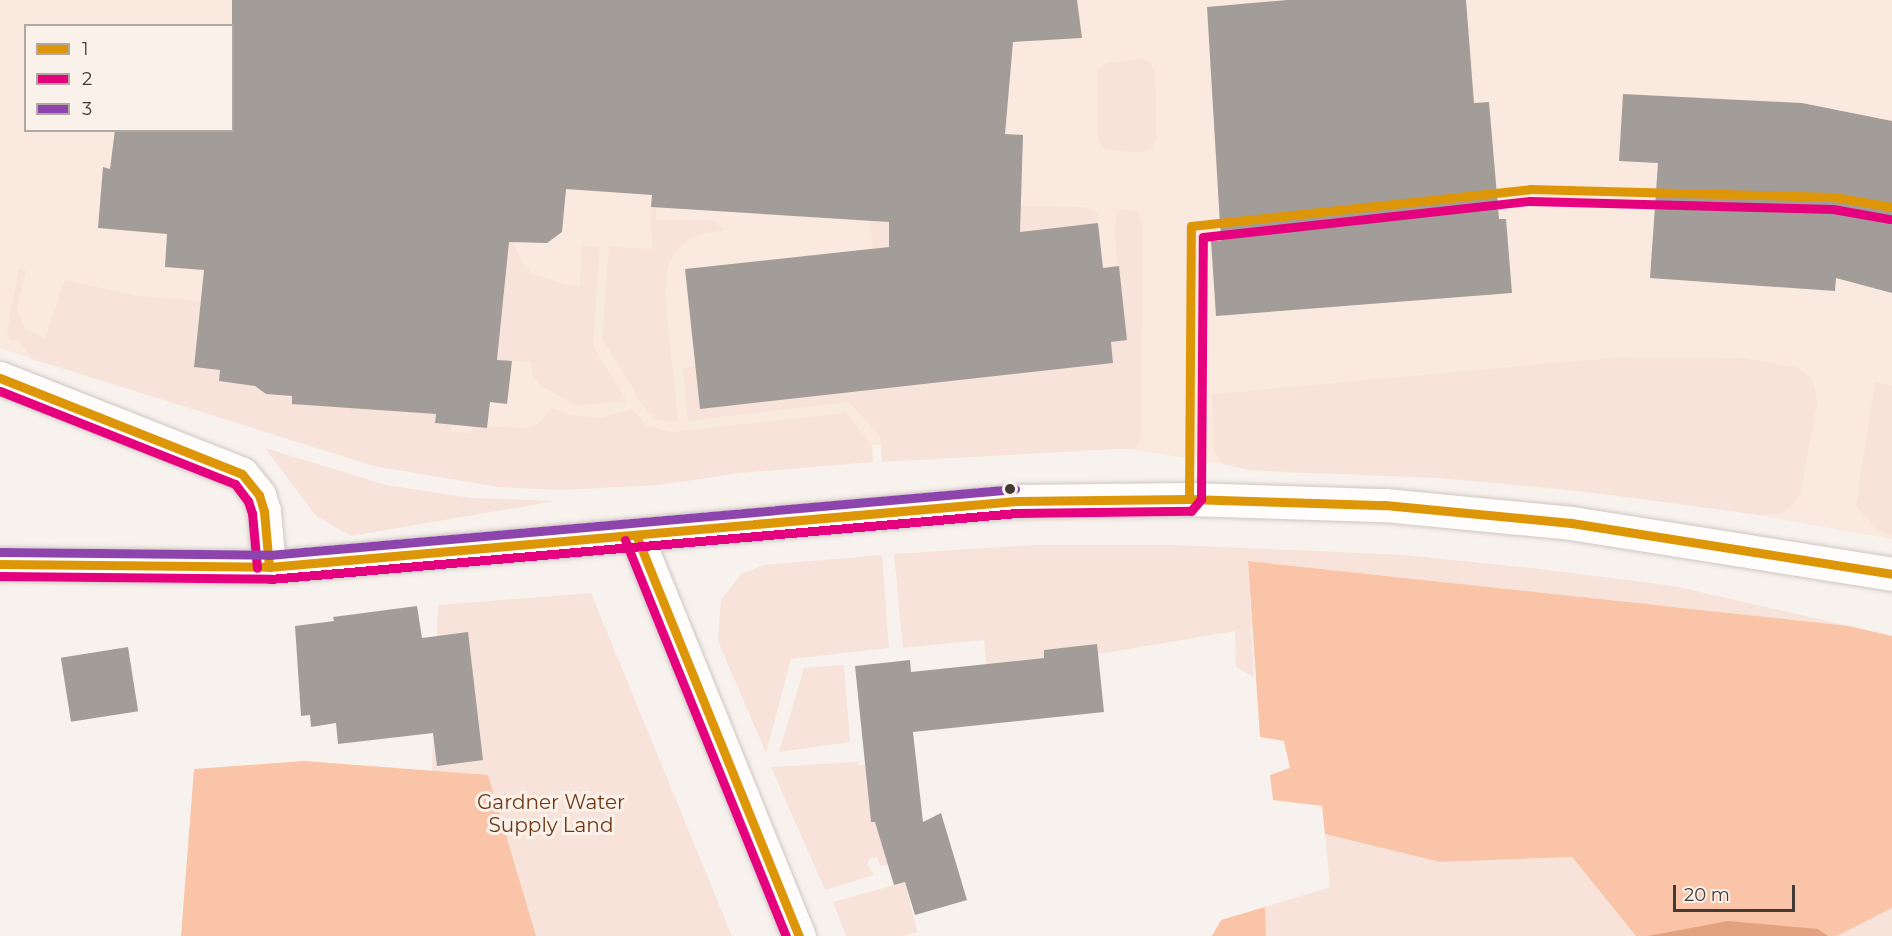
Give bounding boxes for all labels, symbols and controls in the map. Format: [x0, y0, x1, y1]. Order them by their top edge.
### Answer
legend [24, 24, 234, 132]
text: 1 [82, 38, 89, 60]
text: 2 [82, 68, 92, 90]
text: 3 [82, 98, 92, 120]
unlabelled marker [1004, 483, 1016, 495]
park label: Gardner Water Supply Land [477, 791, 625, 838]
scale bar [1676, 873, 1798, 911]
text: 20 m [1684, 884, 1730, 906]

